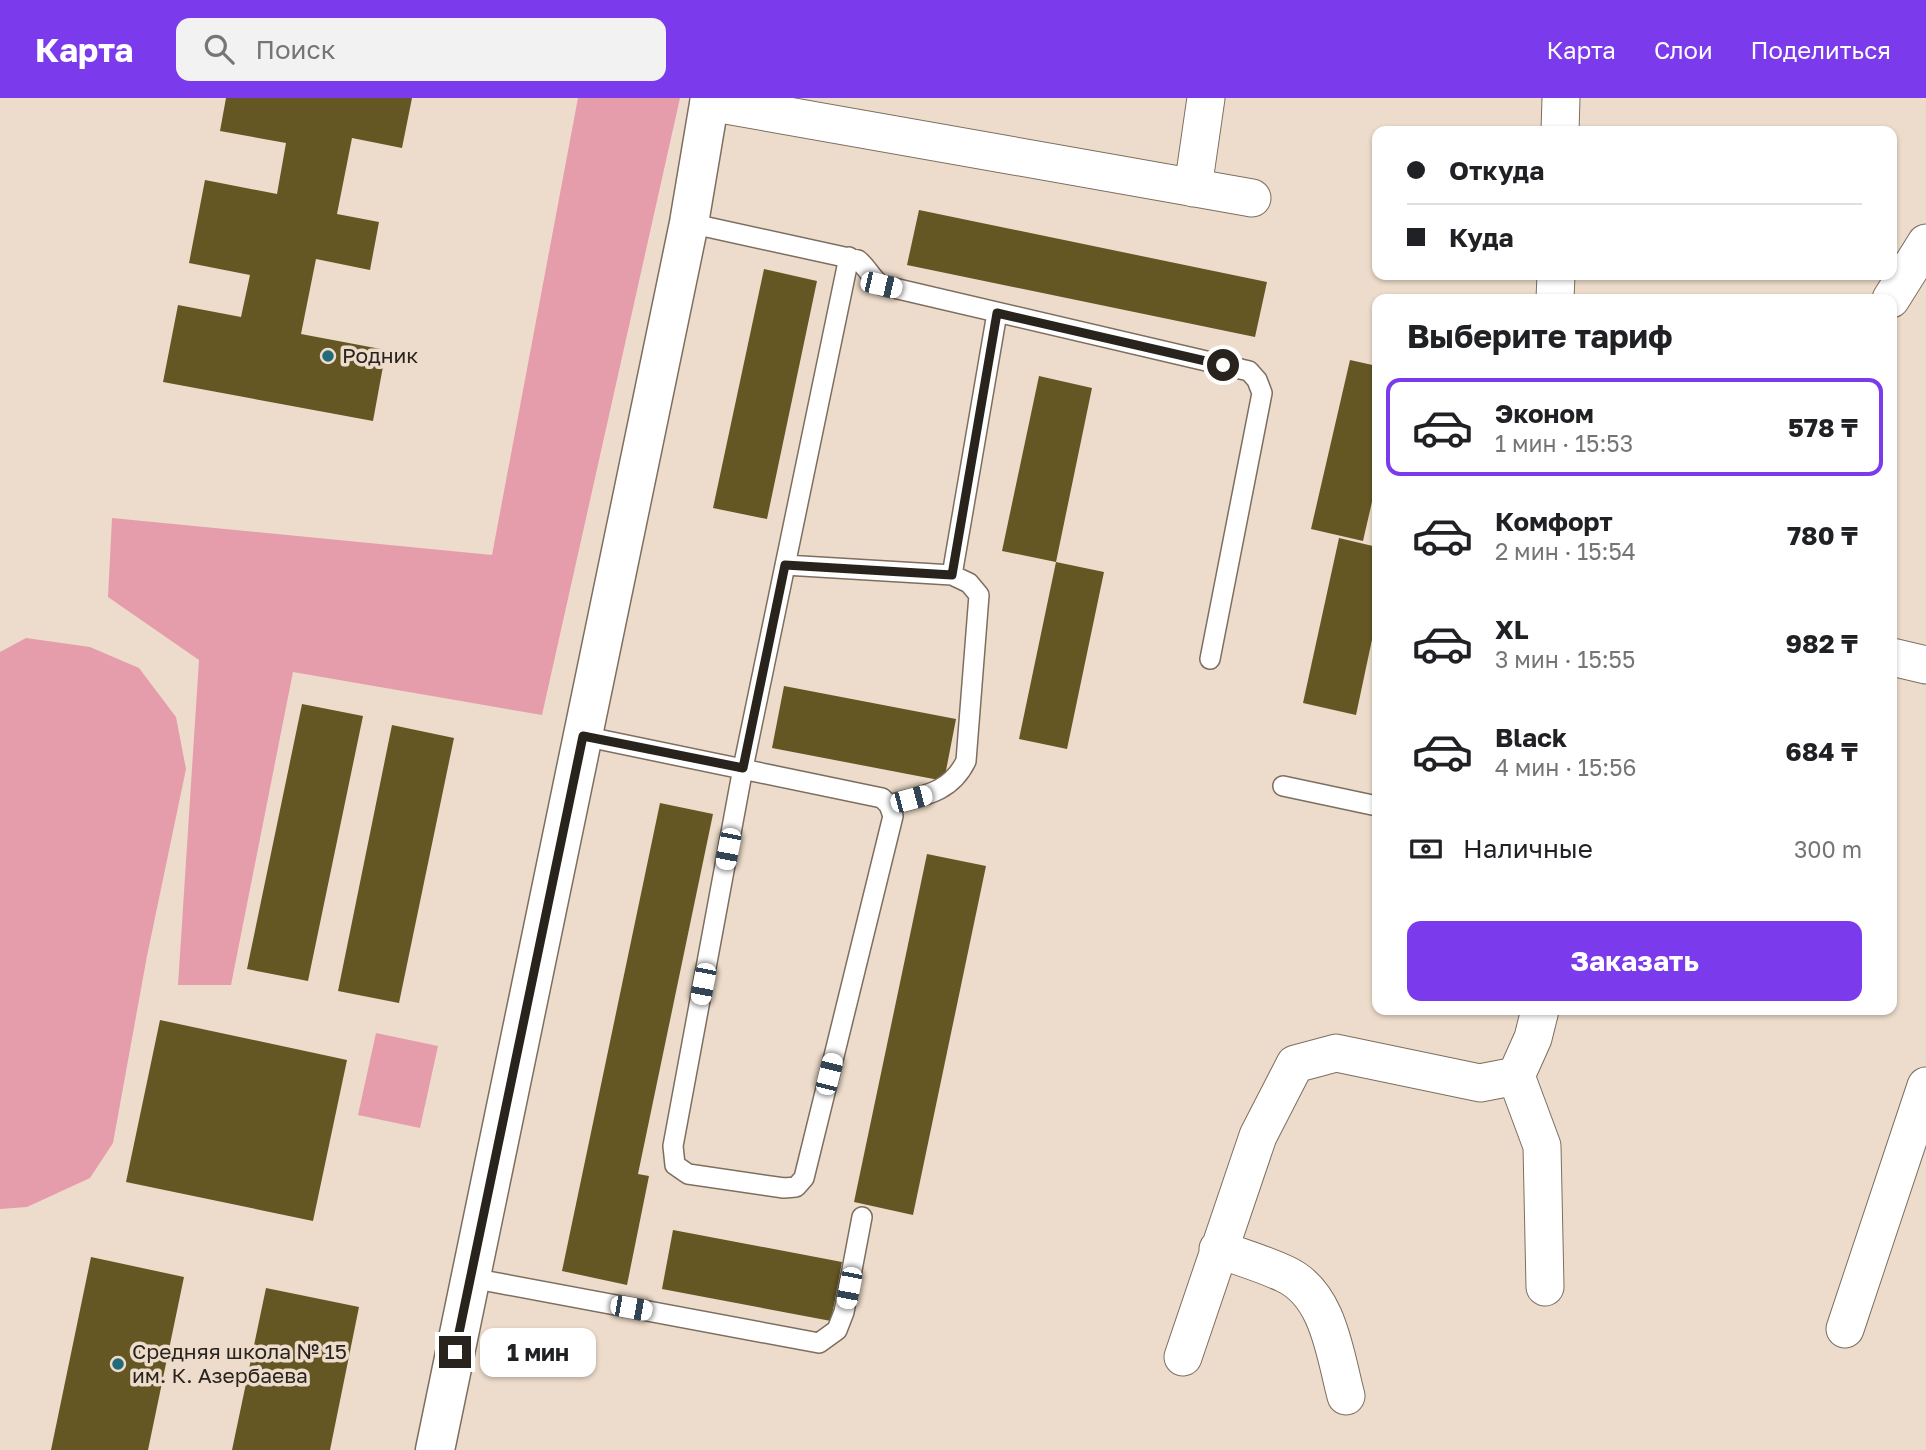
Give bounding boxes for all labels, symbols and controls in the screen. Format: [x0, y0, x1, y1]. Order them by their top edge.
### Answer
search box [176, 18, 666, 81]
text: Карта [35, 30, 134, 69]
icon: search [200, 30, 238, 68]
text: Поиск [256, 34, 336, 65]
text: Карта [1546, 35, 1616, 64]
text: Слои [1654, 35, 1713, 64]
text: Поделиться [1751, 35, 1891, 64]
text: Откуда [1449, 155, 1544, 186]
text: Куда [1449, 222, 1514, 253]
car [859, 270, 904, 300]
text: Выберите тариф [1407, 317, 1673, 355]
place label: Родник [342, 342, 418, 368]
marker: Родник [320, 348, 336, 364]
route start [1207, 349, 1239, 381]
icon: car [1411, 396, 1474, 459]
text: Эконом [1495, 398, 1594, 429]
text: 578 ₸ [1788, 412, 1858, 443]
text: 1 мин · 15:53 [1495, 429, 1633, 457]
icon: car [1411, 504, 1474, 567]
text: Комфорт [1495, 506, 1613, 537]
text: 780 ₸ [1787, 520, 1858, 551]
text: 2 мин · 15:54 [1495, 537, 1636, 565]
icon: car [1411, 612, 1474, 675]
text: XL [1495, 614, 1529, 645]
text: 982 ₸ [1786, 628, 1858, 659]
text: 3 мин · 15:55 [1495, 645, 1635, 673]
icon: car [1411, 720, 1474, 783]
text: Black [1495, 722, 1567, 753]
text: 684 ₸ [1785, 736, 1858, 767]
text: 4 мин · 15:56 [1495, 753, 1636, 781]
car [888, 783, 935, 815]
car [714, 826, 743, 872]
icon: cash [1407, 830, 1445, 868]
text: Наличные [1463, 833, 1593, 864]
text: 300 m [1794, 835, 1862, 863]
button: Заказать [1407, 921, 1862, 1001]
car [689, 961, 718, 1007]
car [814, 1051, 845, 1097]
car [835, 1265, 864, 1311]
car [609, 1294, 654, 1322]
callout: 1 мин [480, 1328, 595, 1376]
route end [439, 1336, 471, 1368]
place label: Средняя школа № 15 им. К. Азербаева [132, 1338, 347, 1388]
text: 1 мин [507, 1338, 569, 1366]
marker: Средняя школа № 15 им. К. Азербаева [110, 1356, 126, 1372]

